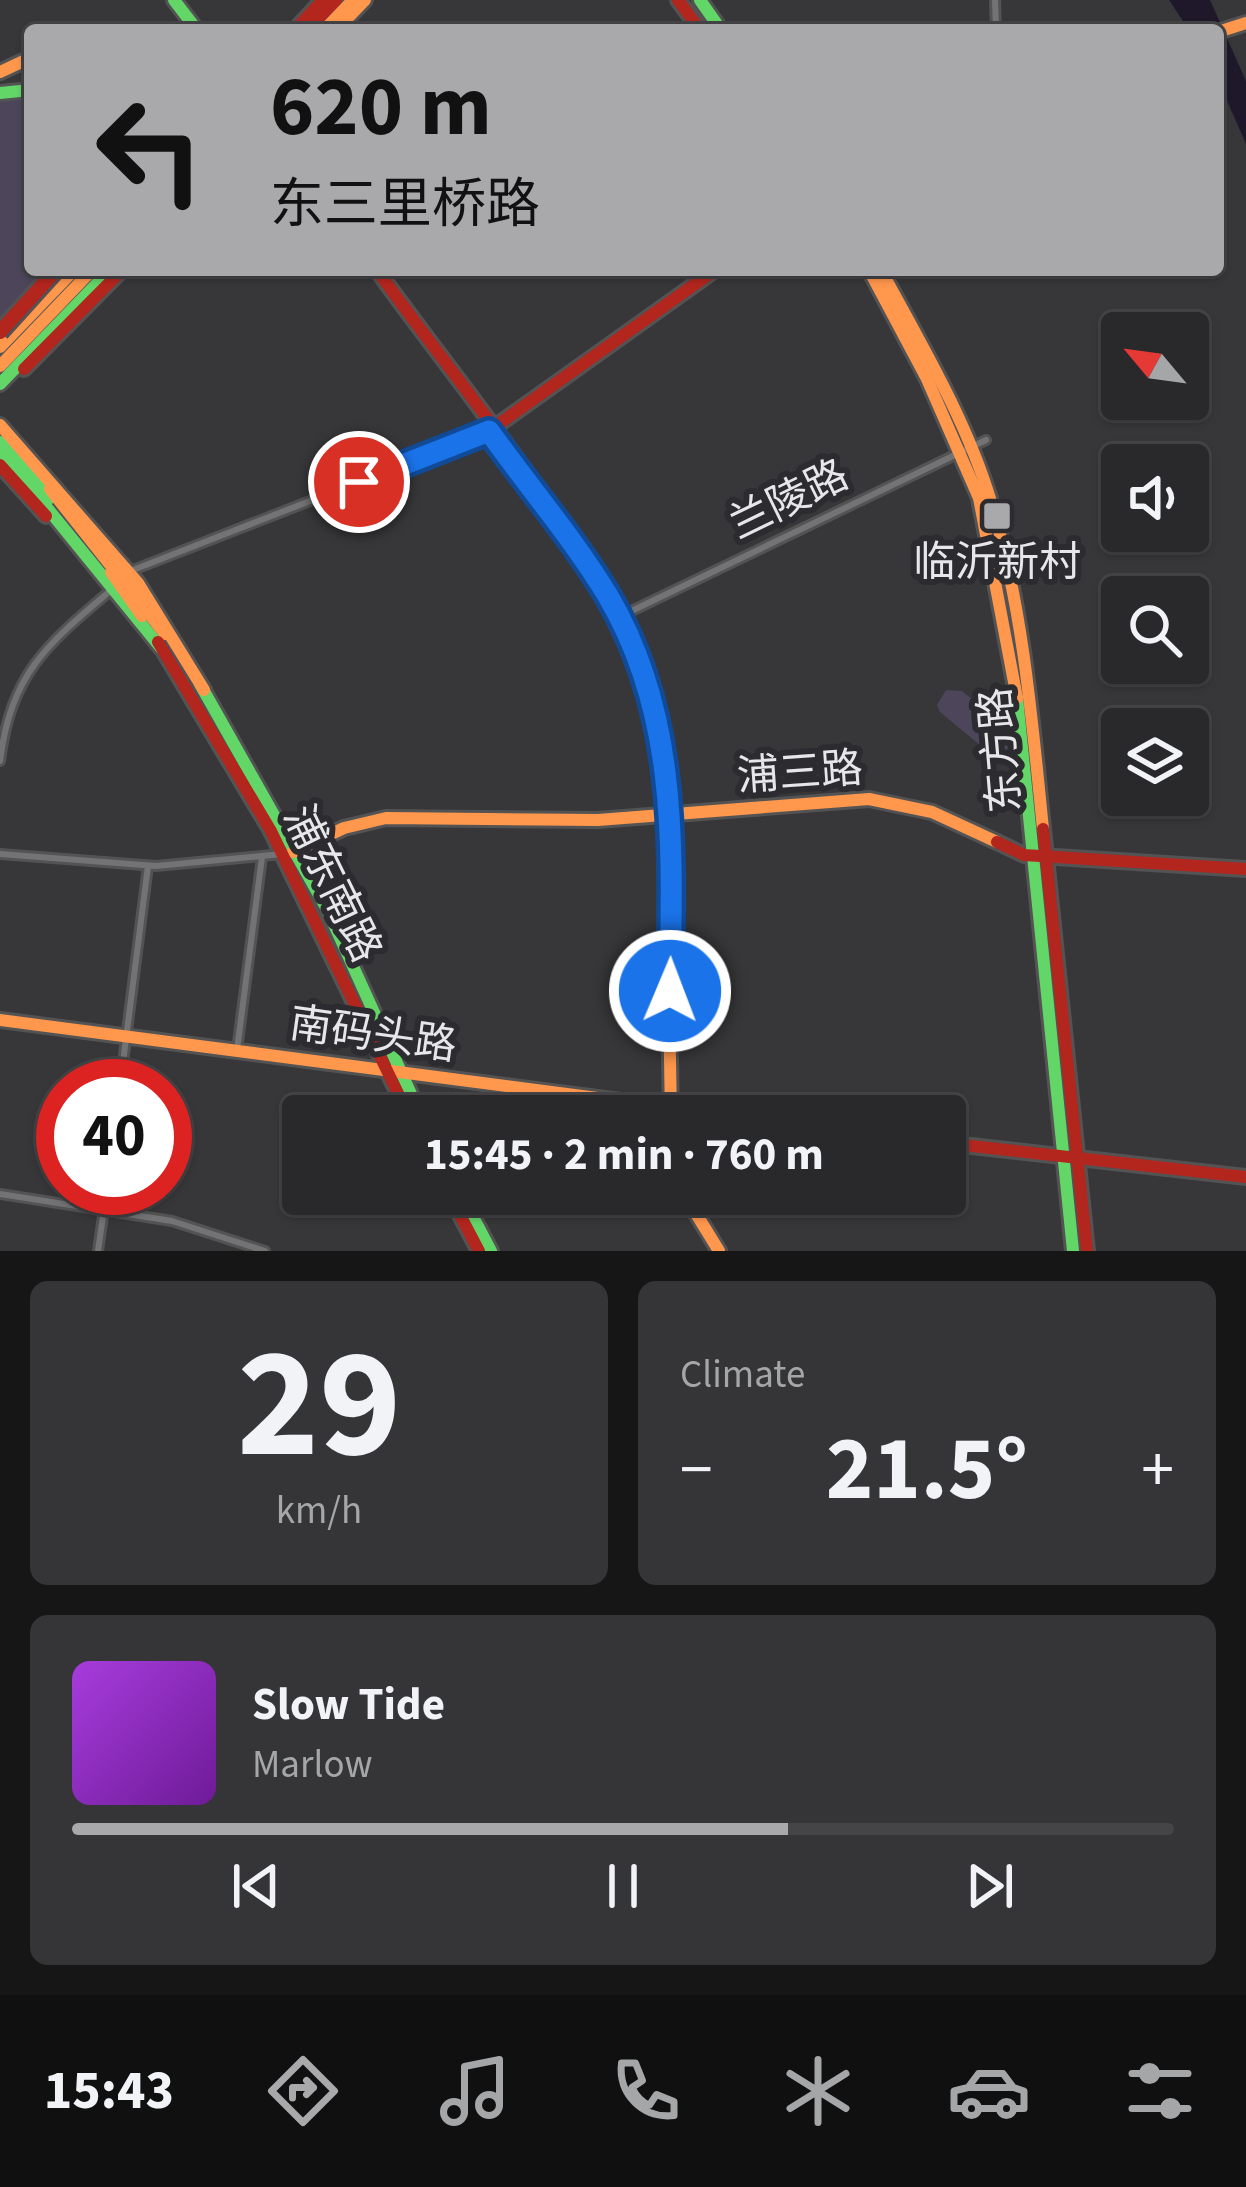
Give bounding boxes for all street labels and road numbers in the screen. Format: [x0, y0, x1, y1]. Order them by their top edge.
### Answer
street label: 兰陵路 [719, 445, 859, 555]
street label: 东方路 [966, 685, 1036, 815]
street label: 浦三路 [735, 739, 865, 807]
street label: 浦东南路 [268, 795, 396, 973]
street label: 南码头路 [286, 994, 460, 1076]

